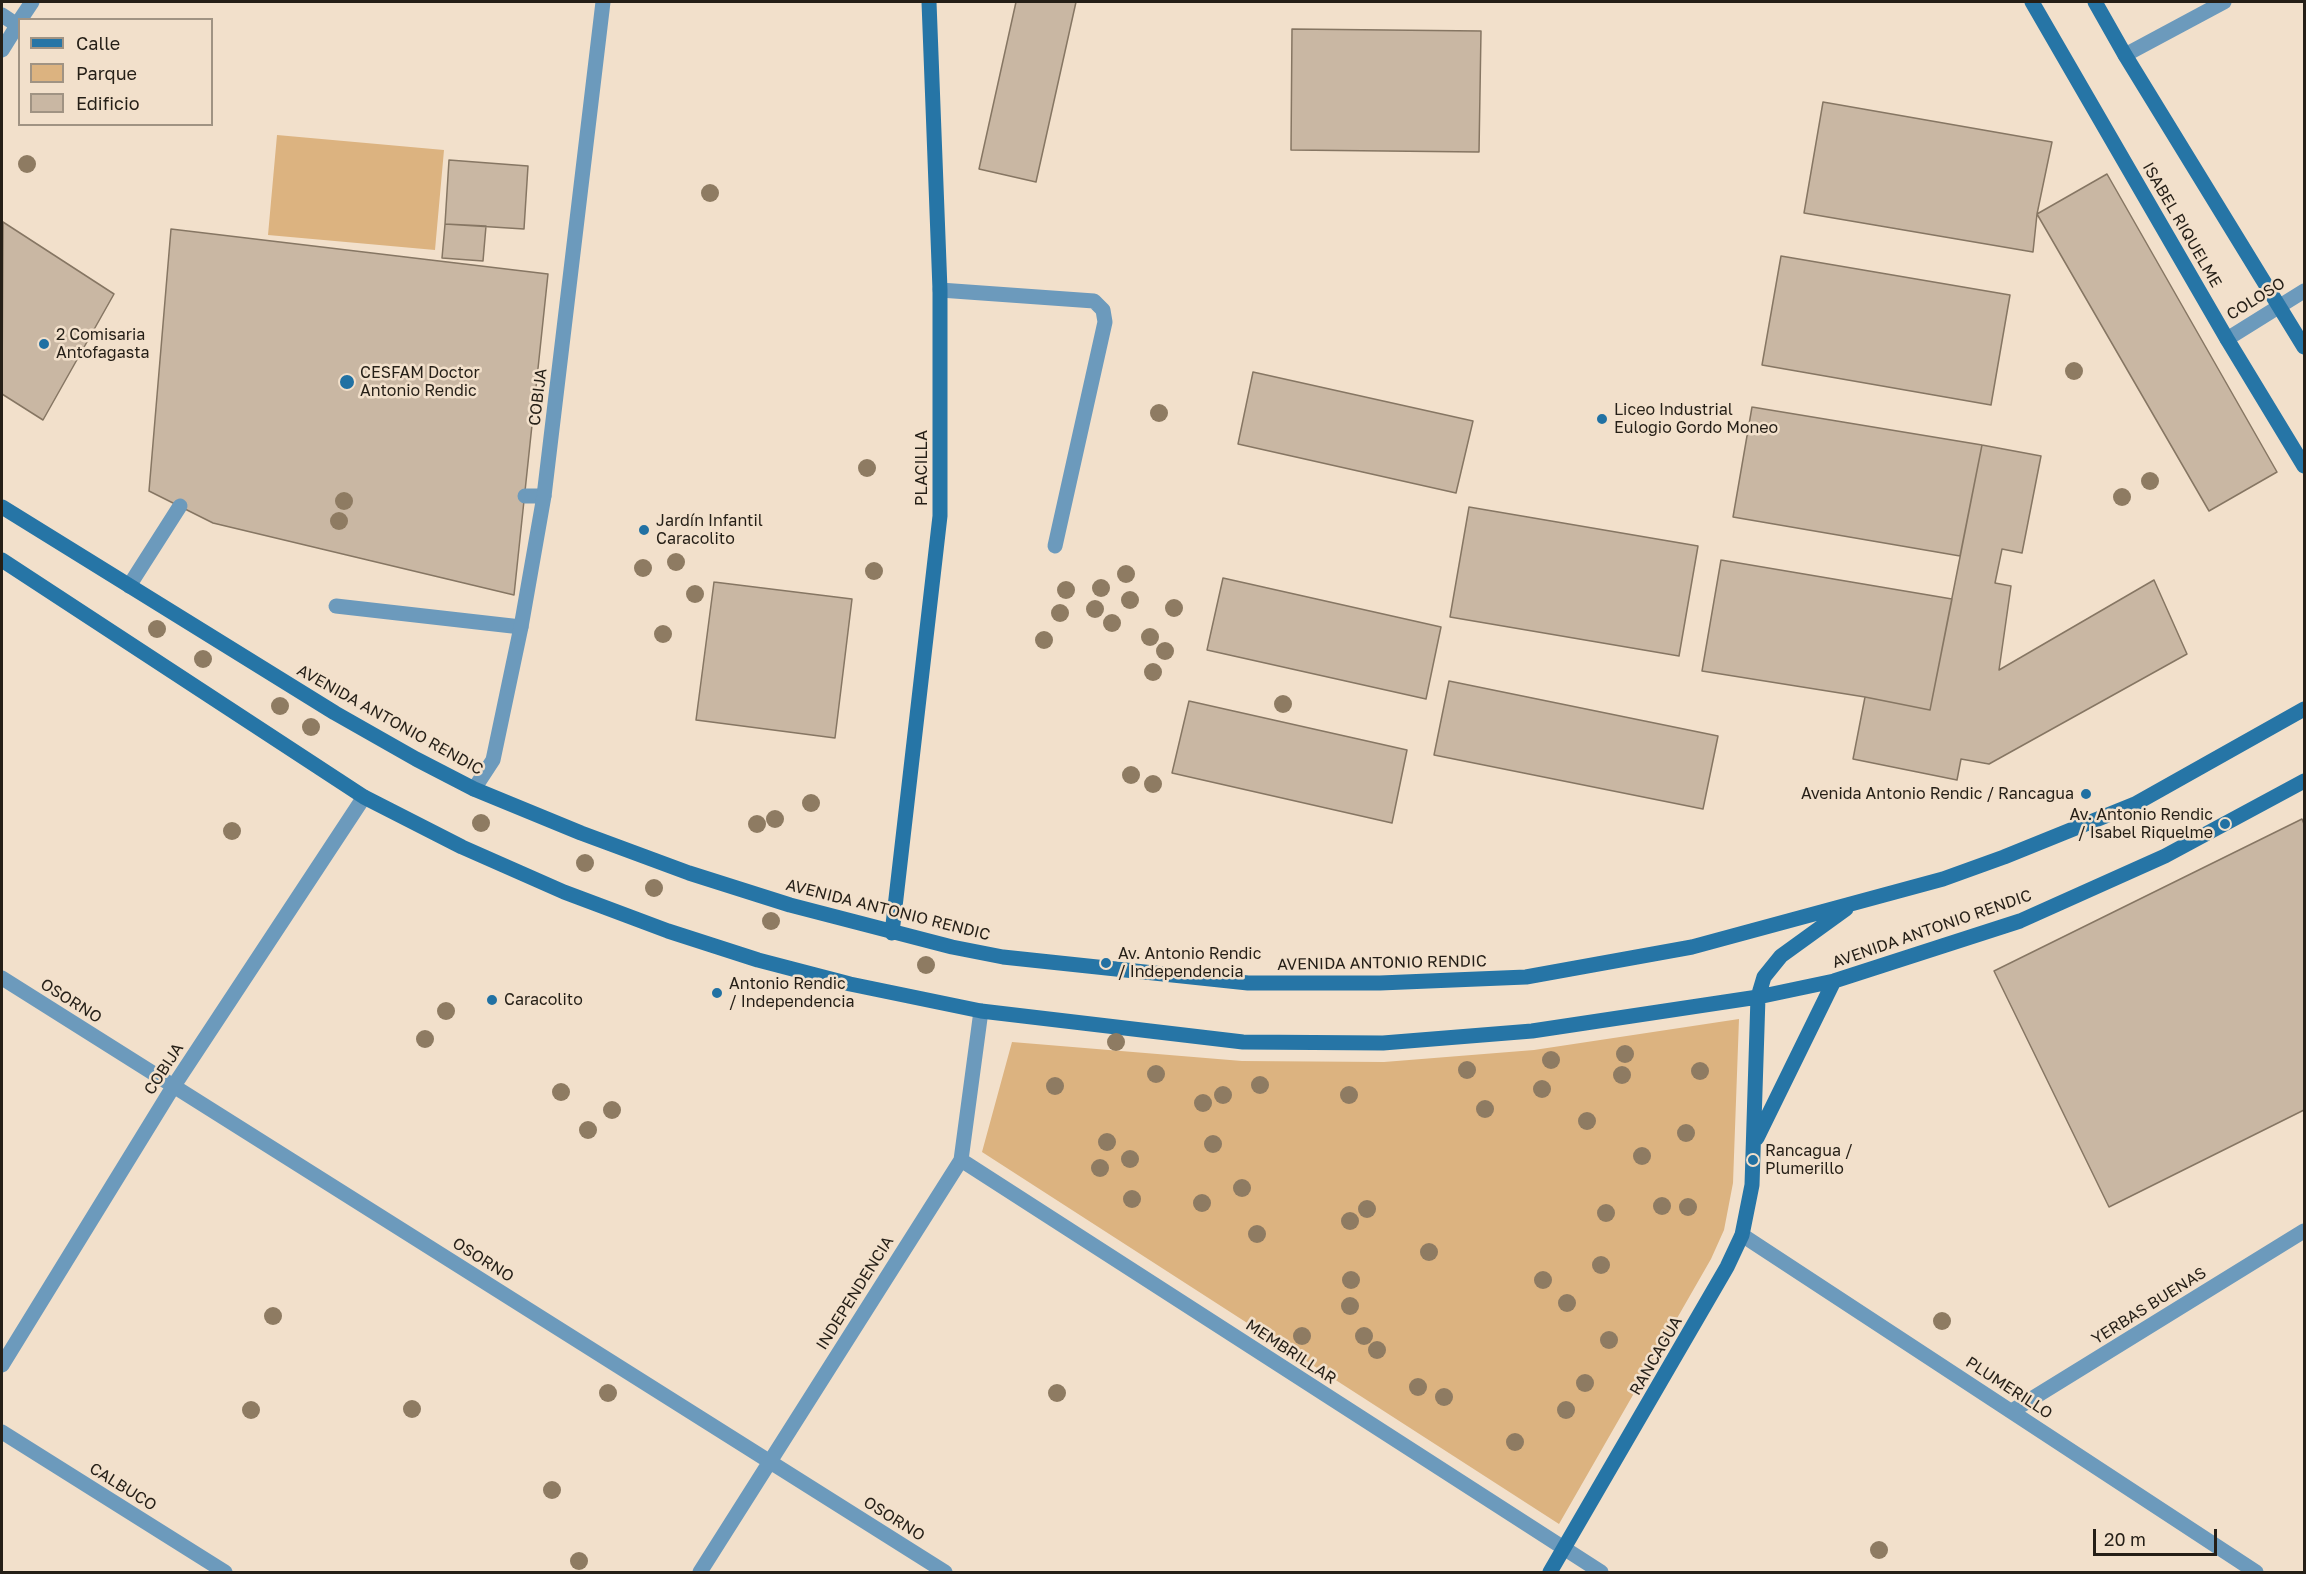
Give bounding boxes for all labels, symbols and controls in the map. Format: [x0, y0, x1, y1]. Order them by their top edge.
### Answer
legend [18, 18, 213, 126]
text: Calle [76, 32, 120, 54]
text: Parque [76, 62, 137, 84]
text: Edificio [76, 92, 140, 114]
street label: ISABEL RIQUELME [2138, 159, 2226, 291]
street label: COLOSO [2223, 274, 2289, 324]
place label: 2 Comisaria Antofagasta [56, 325, 150, 363]
marker: 2 Comisaria Antofagasta [37, 337, 51, 351]
place label: CESFAM Doctor Antonio Rendic [360, 363, 480, 401]
street label: COBIJA [525, 367, 551, 427]
marker: CESFAM Doctor Antonio Rendic [338, 373, 356, 391]
place label: Liceo Industrial Eulogio Gordo Moneo [1614, 400, 1778, 438]
marker: Liceo Industrial Eulogio Gordo Moneo [1595, 412, 1609, 426]
street label: PLACILLA [912, 430, 932, 506]
place label: Jardín Infantil Caracolito [656, 511, 763, 549]
marker: Jardín Infantil Caracolito [637, 523, 651, 537]
street label: AVENIDA ANTONIO RENDIC [294, 661, 486, 779]
place label: Avenida Antonio Rendic / Rancagua [1801, 784, 2074, 804]
marker: Avenida Antonio Rendic / Rancagua [2079, 787, 2093, 801]
place label: Av. Antonio Rendic / Isabel Riquelme [2070, 805, 2213, 843]
marker: Av. Antonio Rendic / Isabel Riquelme [2218, 817, 2232, 831]
street label: AVENIDA ANTONIO RENDIC [784, 875, 992, 945]
street label: AVENIDA ANTONIO RENDIC [1830, 886, 2034, 972]
place label: Av. Antonio Rendic / Independencia [1118, 944, 1261, 982]
street label: AVENIDA ANTONIO RENDIC [1277, 952, 1487, 974]
marker: Av. Antonio Rendic / Independencia [1099, 956, 1113, 970]
place label: Antonio Rendic / Independencia [729, 974, 855, 1012]
street label: OSORNO [37, 975, 105, 1027]
marker: Antonio Rendic / Independencia [710, 986, 724, 1000]
place label: Caracolito [504, 990, 583, 1010]
marker: Caracolito [485, 993, 499, 1007]
street label: COBIJA [140, 1040, 188, 1098]
place label: Rancagua / Plumerillo [1765, 1141, 1853, 1179]
marker: Rancagua / Plumerillo [1746, 1153, 1760, 1167]
street label: INDEPENDENCIA [812, 1233, 898, 1353]
street label: OSORNO [449, 1234, 517, 1286]
street label: YERBAS BUENAS [2088, 1263, 2210, 1349]
street label: RANCAGUA [1626, 1313, 1686, 1399]
street label: MEMBRILLAR [1242, 1316, 1340, 1388]
street label: PLUMERILLO [1962, 1353, 2056, 1423]
street label: CALBUCO [86, 1459, 160, 1515]
street label: OSORNO [860, 1493, 928, 1545]
scale bar [2096, 1517, 2220, 1555]
text: 20 m [2104, 1528, 2146, 1550]

